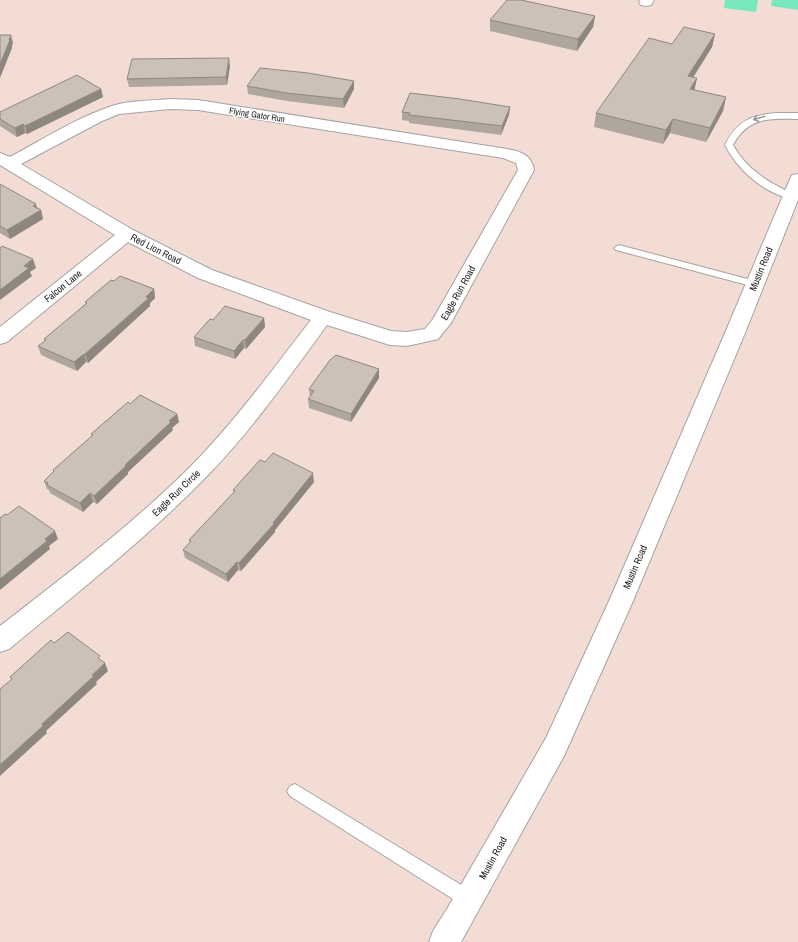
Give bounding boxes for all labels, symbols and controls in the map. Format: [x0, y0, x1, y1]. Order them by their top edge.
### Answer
street label: Flying Gator Run [228, 105, 286, 125]
one-way arrow [754, 115, 766, 123]
street label: Red Lion Road [128, 231, 184, 267]
street label: Mustin Road [746, 245, 776, 293]
street label: Eagle Run Road [438, 264, 478, 322]
street label: Falcon Lane [42, 267, 85, 305]
street label: Eagle Run Circle [149, 466, 203, 519]
street label: Mustin Road [620, 543, 650, 591]
street label: Mustin Road [476, 835, 510, 881]

